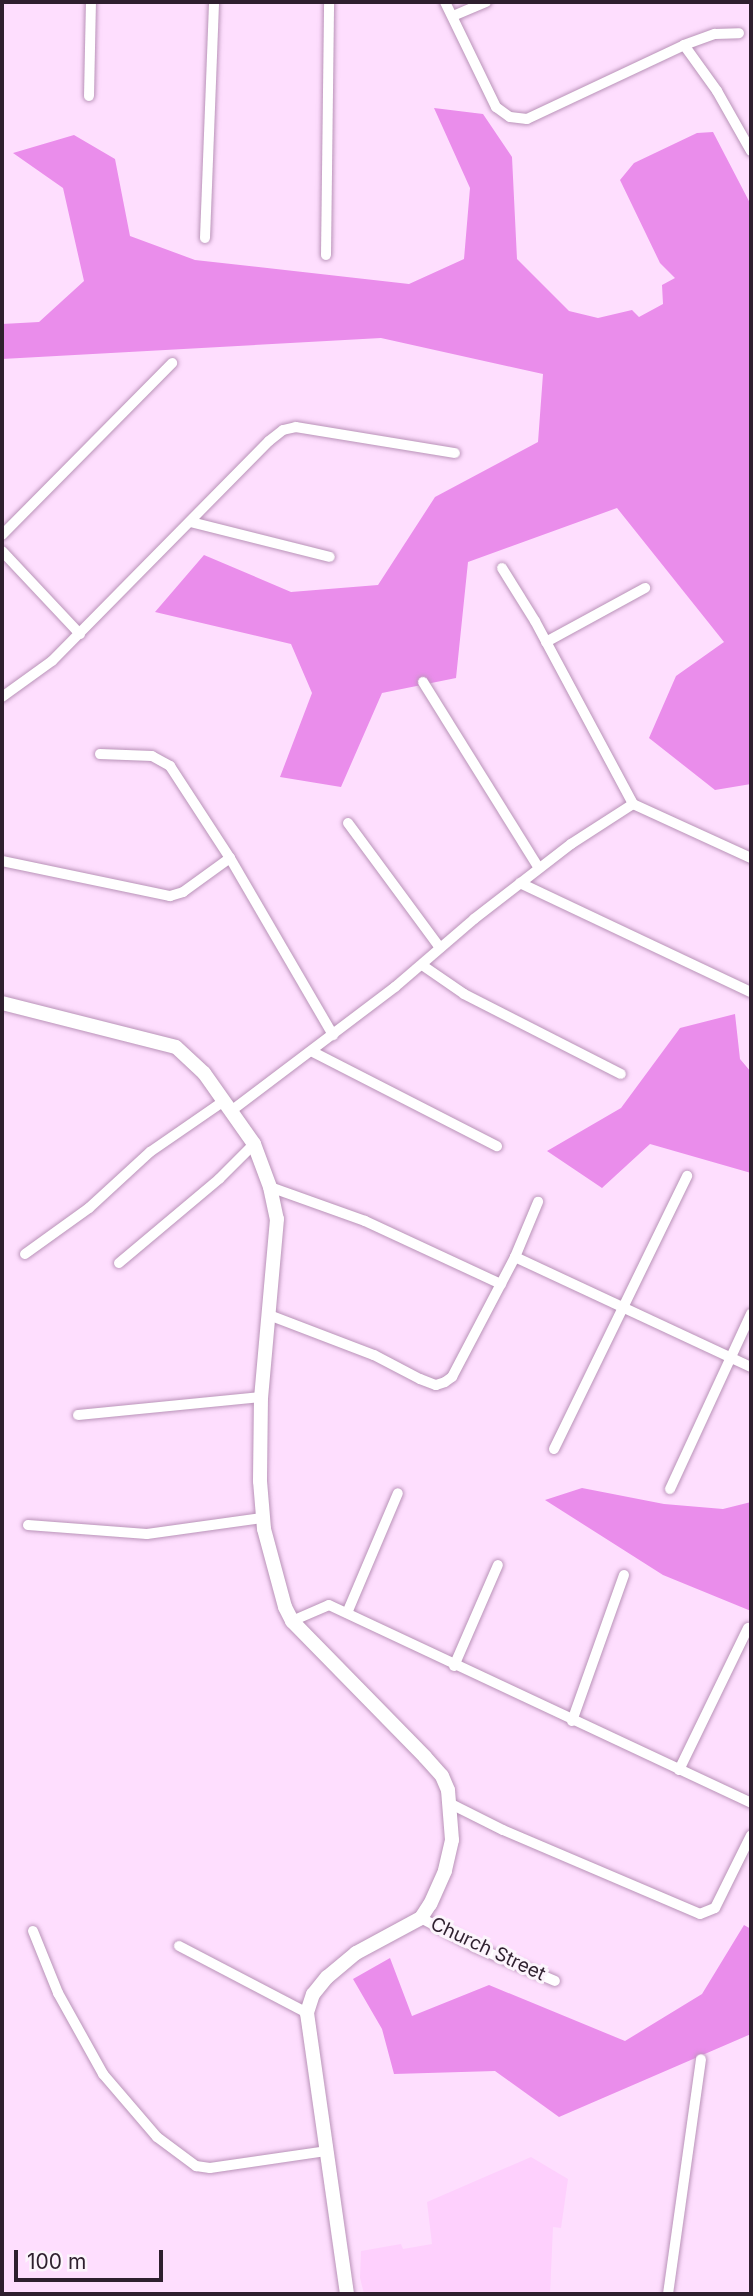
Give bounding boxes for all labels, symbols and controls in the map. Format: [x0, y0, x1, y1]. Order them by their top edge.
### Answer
street label: Church Street [427, 1912, 549, 1986]
scale bar [18, 2236, 166, 2280]
text: 100 m [27, 2249, 86, 2274]

